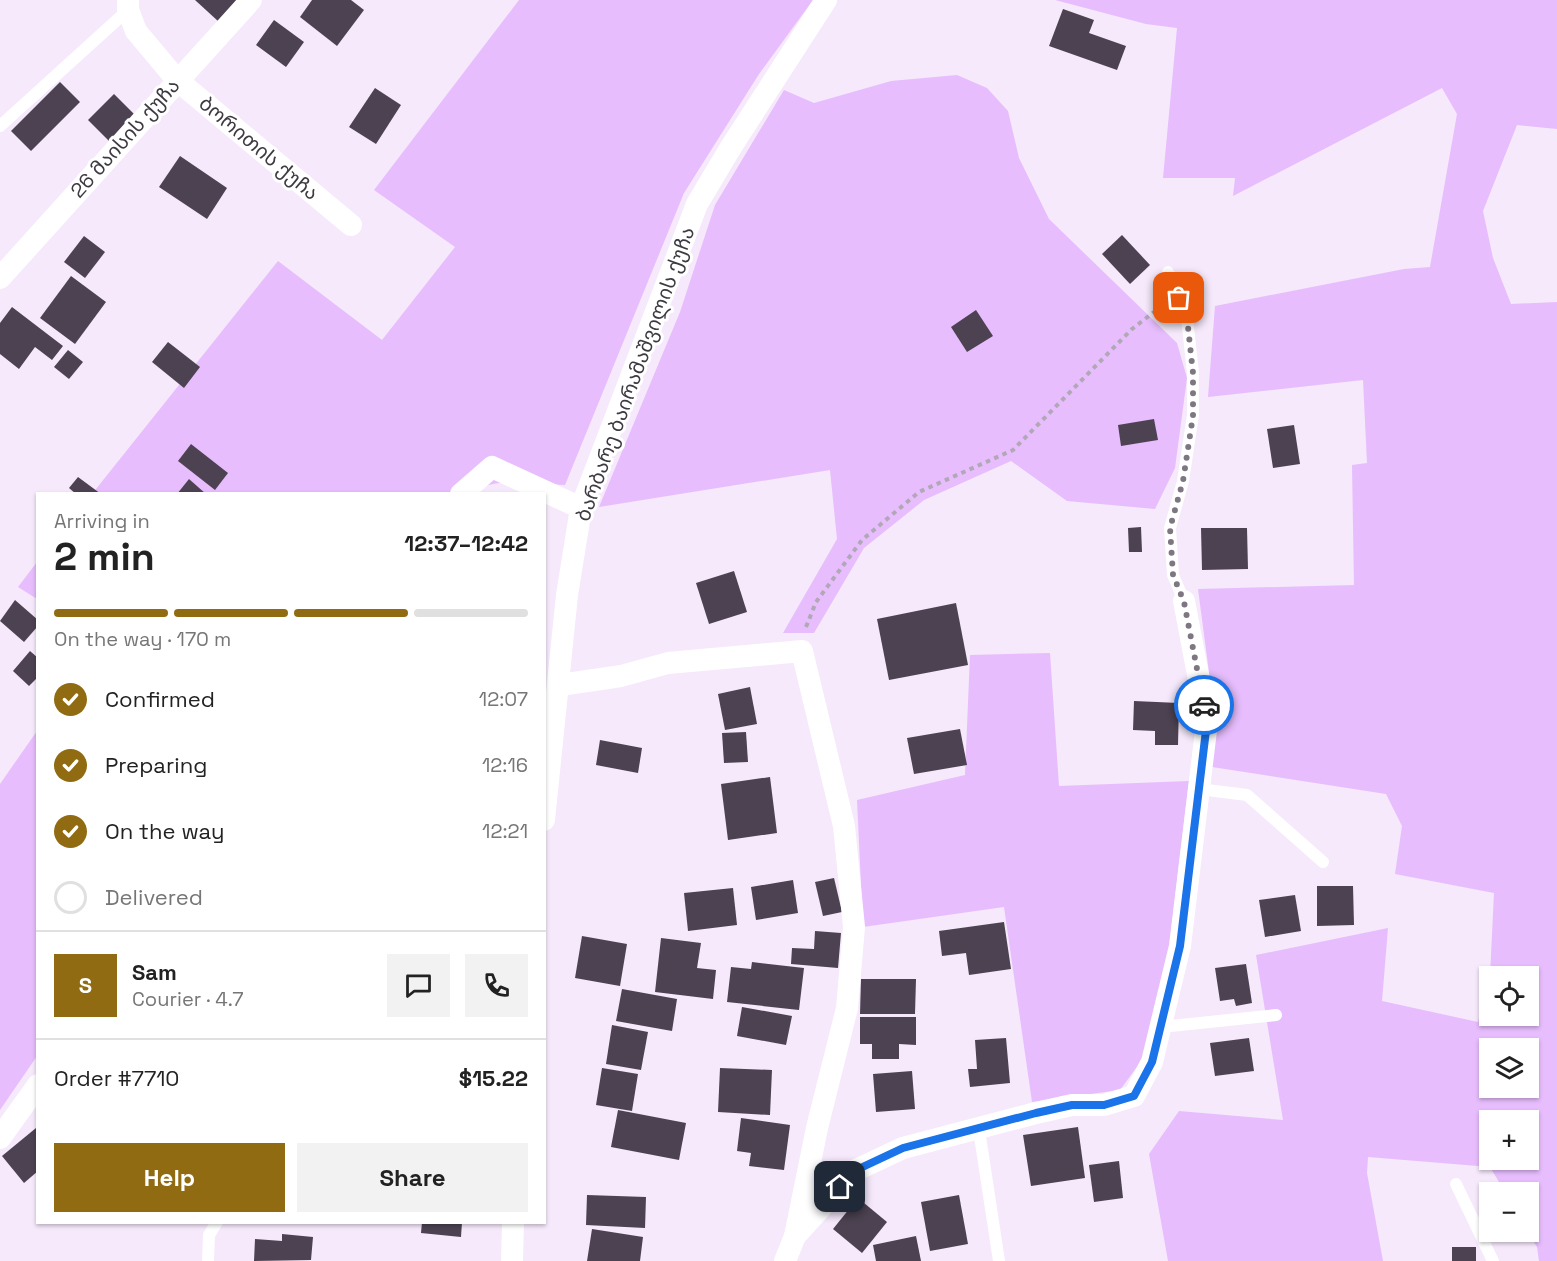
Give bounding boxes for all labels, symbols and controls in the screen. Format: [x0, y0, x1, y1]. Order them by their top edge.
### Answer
street label: 26 მაისის ქუჩა [65, 73, 185, 203]
street label: ბორითის ქუჩა [194, 90, 324, 206]
street label: ბარბარე ბაირამაშვილის ქუჩა [570, 223, 700, 525]
pin [1153, 272, 1204, 323]
icon: bag [1162, 281, 1195, 314]
text: Arriving in [54, 508, 150, 534]
text: 12:37–12:42 [404, 529, 528, 557]
text: 2 min [54, 532, 155, 581]
text: On the way · 170 m [54, 626, 231, 652]
courier [1174, 675, 1234, 735]
icon: check [54, 683, 87, 716]
text: Confirmed [105, 685, 215, 713]
text: 12:07 [479, 686, 528, 712]
icon: car [1188, 689, 1221, 722]
icon: check [54, 749, 87, 782]
text: Preparing [105, 751, 207, 779]
text: 12:16 [482, 752, 528, 778]
icon: check [54, 815, 87, 848]
text: On the way [105, 817, 224, 845]
text: 12:21 [482, 818, 528, 844]
text: Delivered [105, 883, 203, 911]
button: chat [387, 954, 450, 1017]
button: phone [465, 954, 528, 1017]
text: Sam [132, 958, 177, 986]
map controls [1479, 966, 1539, 1242]
button: locate [1479, 966, 1539, 1026]
text: S [79, 971, 92, 999]
text: Courier · 4.7 [132, 986, 243, 1012]
button: layers [1479, 1038, 1539, 1098]
text: Order #7710 [54, 1064, 179, 1092]
text: $15.22 [459, 1064, 528, 1092]
button: + [1479, 1110, 1539, 1170]
button: Help [54, 1143, 285, 1212]
button: Share [297, 1143, 528, 1212]
pin [814, 1161, 865, 1212]
icon: home [823, 1170, 856, 1203]
button: − [1479, 1182, 1539, 1242]

